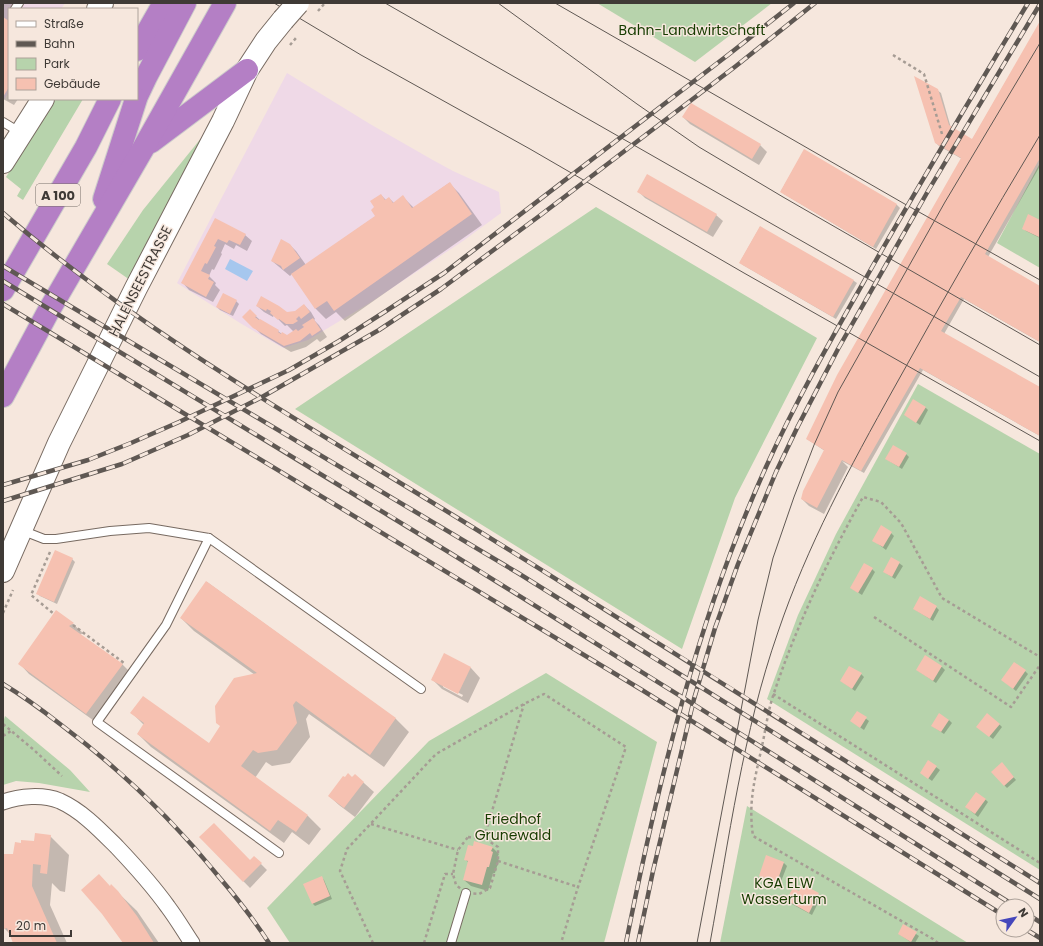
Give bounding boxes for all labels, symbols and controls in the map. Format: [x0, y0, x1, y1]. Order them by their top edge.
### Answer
legend [8, 8, 138, 100]
text: Straße [44, 15, 84, 32]
park label: Bahn-Landwirtschaft [619, 20, 765, 40]
text: Bahn [44, 35, 75, 52]
text: Park [44, 55, 71, 72]
text: Gebäude [44, 75, 100, 92]
road number: A 100 [36, 184, 80, 206]
street label: HALENSEESTRASSE [103, 222, 177, 340]
park label: Friedhof Grunewald [475, 809, 551, 845]
park label: KGA ELW Wasserturm [741, 873, 827, 909]
north arrow [995, 898, 1035, 938]
text: N [1014, 905, 1032, 920]
scale bar [10, 912, 71, 938]
text: 20 m [16, 917, 46, 934]

